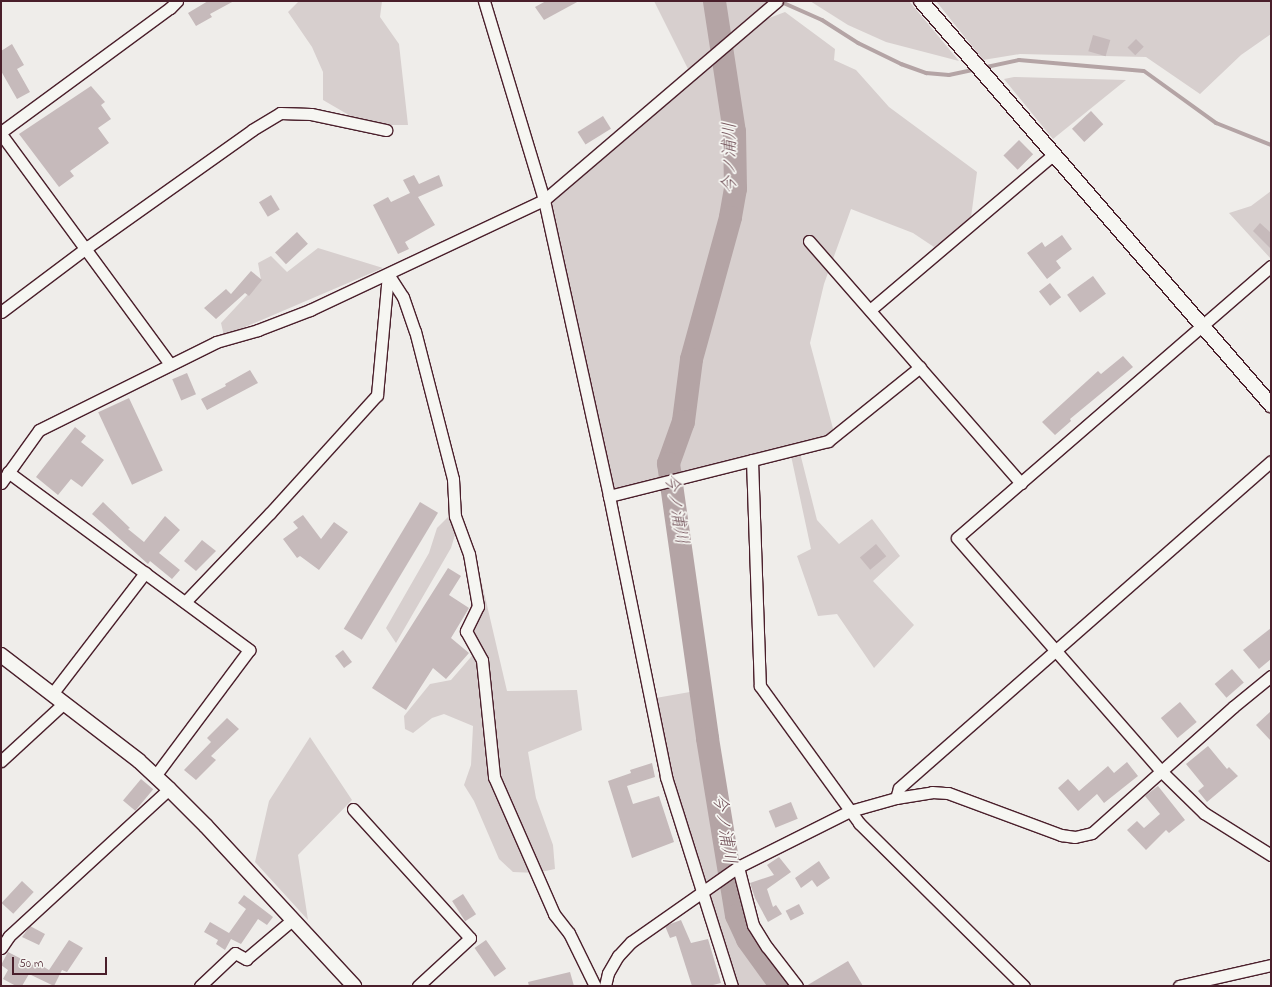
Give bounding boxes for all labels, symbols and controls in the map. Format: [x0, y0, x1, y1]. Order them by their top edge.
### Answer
water label: 今ノ浦川 [720, 122, 742, 194]
water label: 今ノ浦川 [659, 472, 691, 546]
water label: 今ノ浦川 [707, 792, 739, 866]
scale bar [14, 949, 109, 975]
text: 50 m [19, 955, 43, 973]

